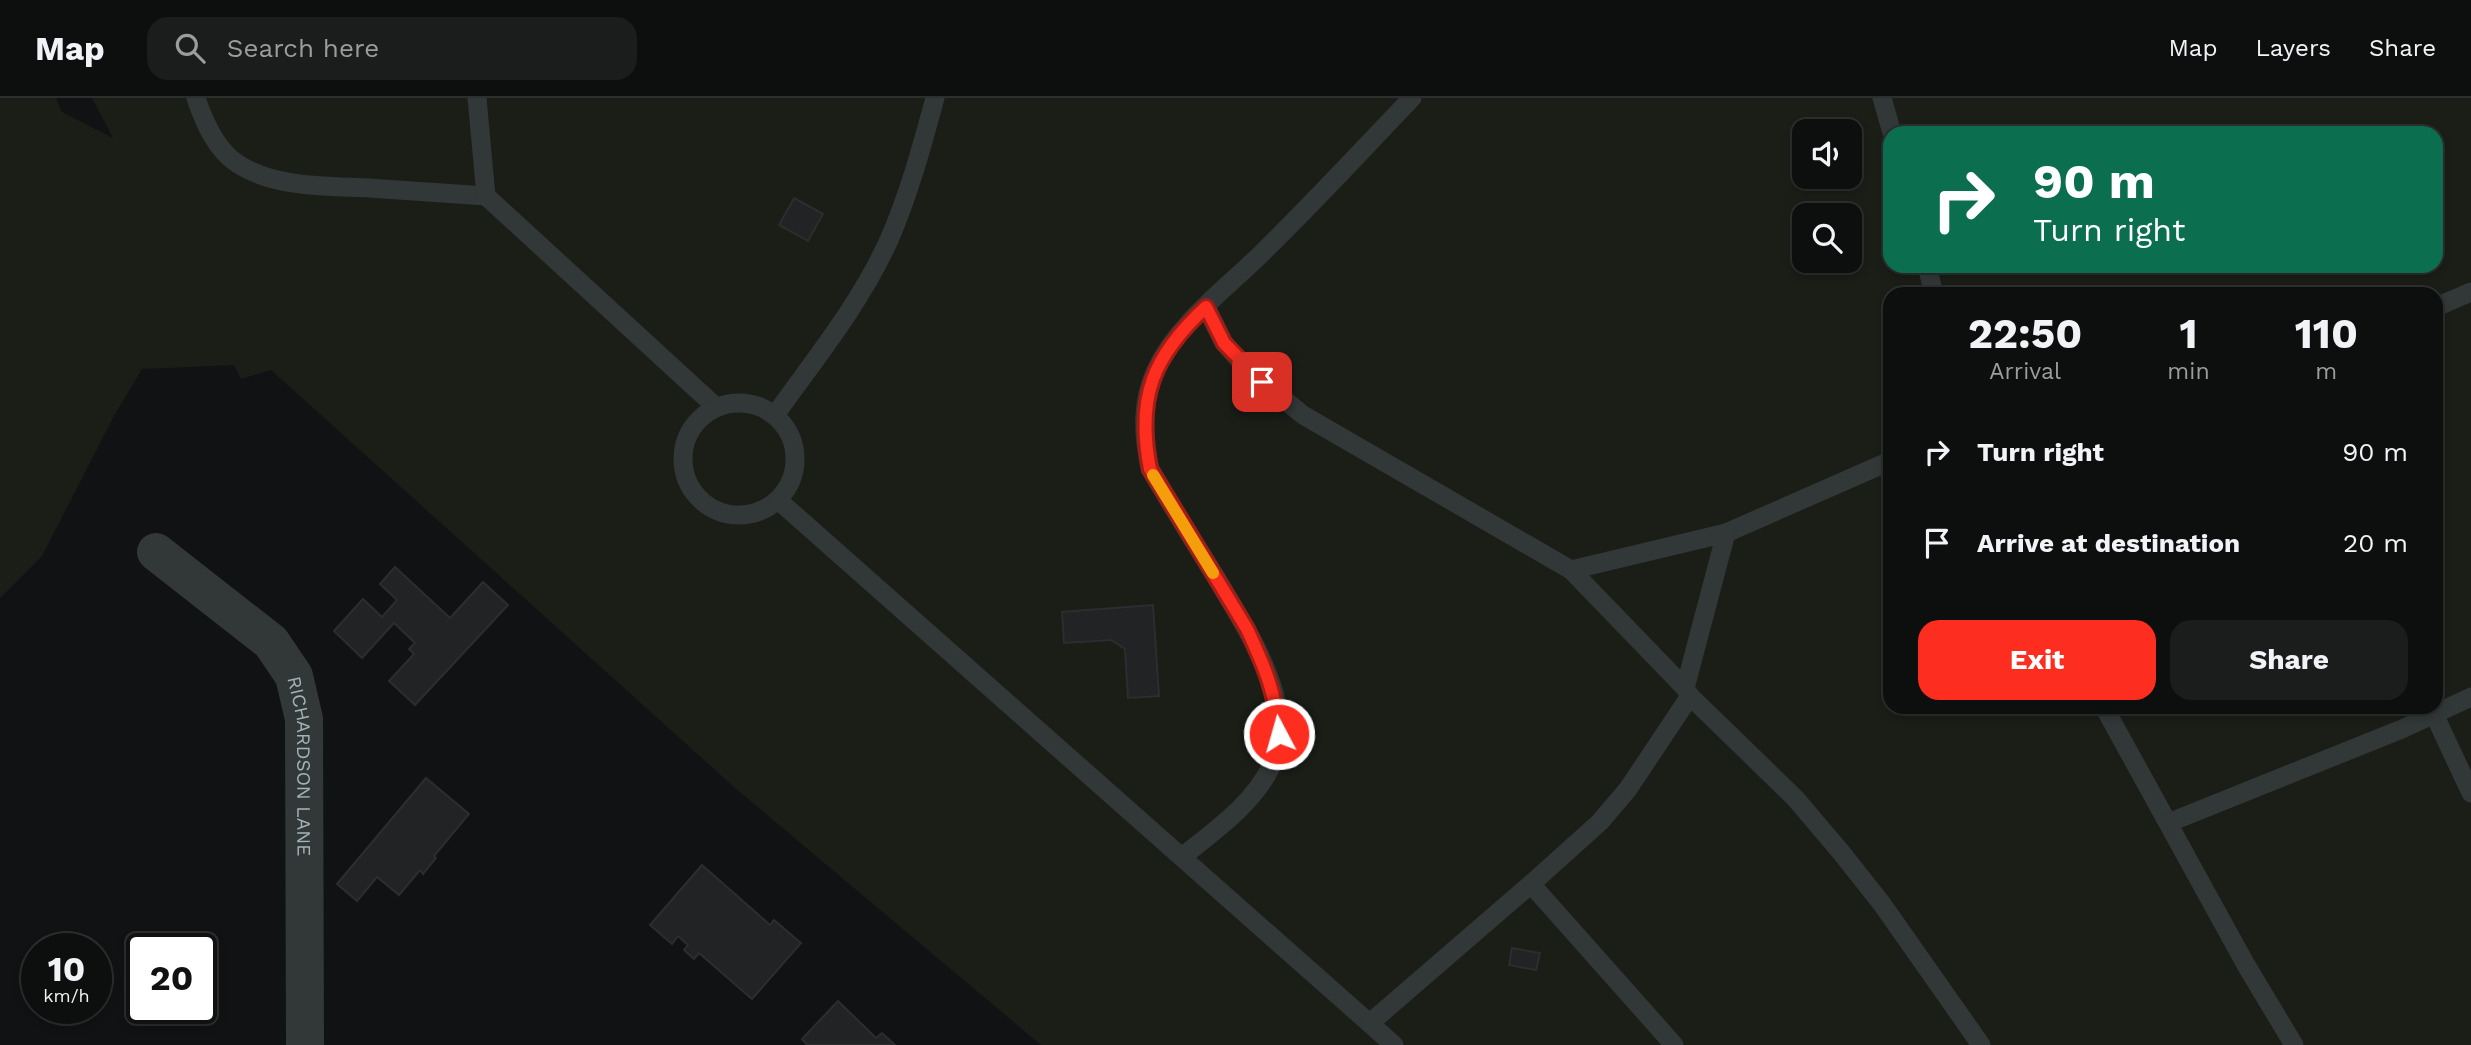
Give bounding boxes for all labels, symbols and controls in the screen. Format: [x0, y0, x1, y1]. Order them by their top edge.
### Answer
search box [147, 17, 637, 80]
text: Map [35, 29, 105, 68]
icon: search [171, 29, 209, 67]
text: Search here [227, 33, 379, 63]
text: Map [2169, 34, 2217, 62]
text: Layers [2255, 34, 2331, 62]
text: Share [2369, 34, 2436, 62]
map controls [1792, 119, 1862, 273]
button: sound [1792, 119, 1862, 189]
text: 90 m [2033, 152, 2155, 210]
icon: right [1918, 154, 2009, 245]
button: search [1792, 203, 1862, 273]
text: Turn right [2033, 211, 2185, 249]
text: 22:50 [1968, 309, 2082, 358]
text: 1 [2179, 309, 2198, 358]
text: 110 [2295, 309, 2358, 358]
pin [1232, 352, 1292, 412]
text: Arrival [1989, 358, 2061, 385]
text: min [2167, 358, 2210, 385]
text: m [2315, 358, 2337, 385]
icon: arrive [1243, 363, 1281, 401]
icon: right [1918, 433, 1956, 471]
text: Turn right [1977, 437, 2104, 467]
text: 90 m [2342, 437, 2408, 467]
icon: arrive [1918, 524, 1956, 562]
text: Arrive at destination [1977, 528, 2240, 558]
text: 20 m [2343, 528, 2408, 558]
button: Exit [1918, 620, 2156, 700]
button: Share [2170, 620, 2408, 700]
street label: RICHARDSON LANE [282, 674, 315, 856]
position arrow [1242, 697, 1316, 771]
speed limit sign: 20 [126, 933, 217, 1024]
text: 10 [48, 948, 85, 990]
text: km/h [43, 985, 90, 1006]

